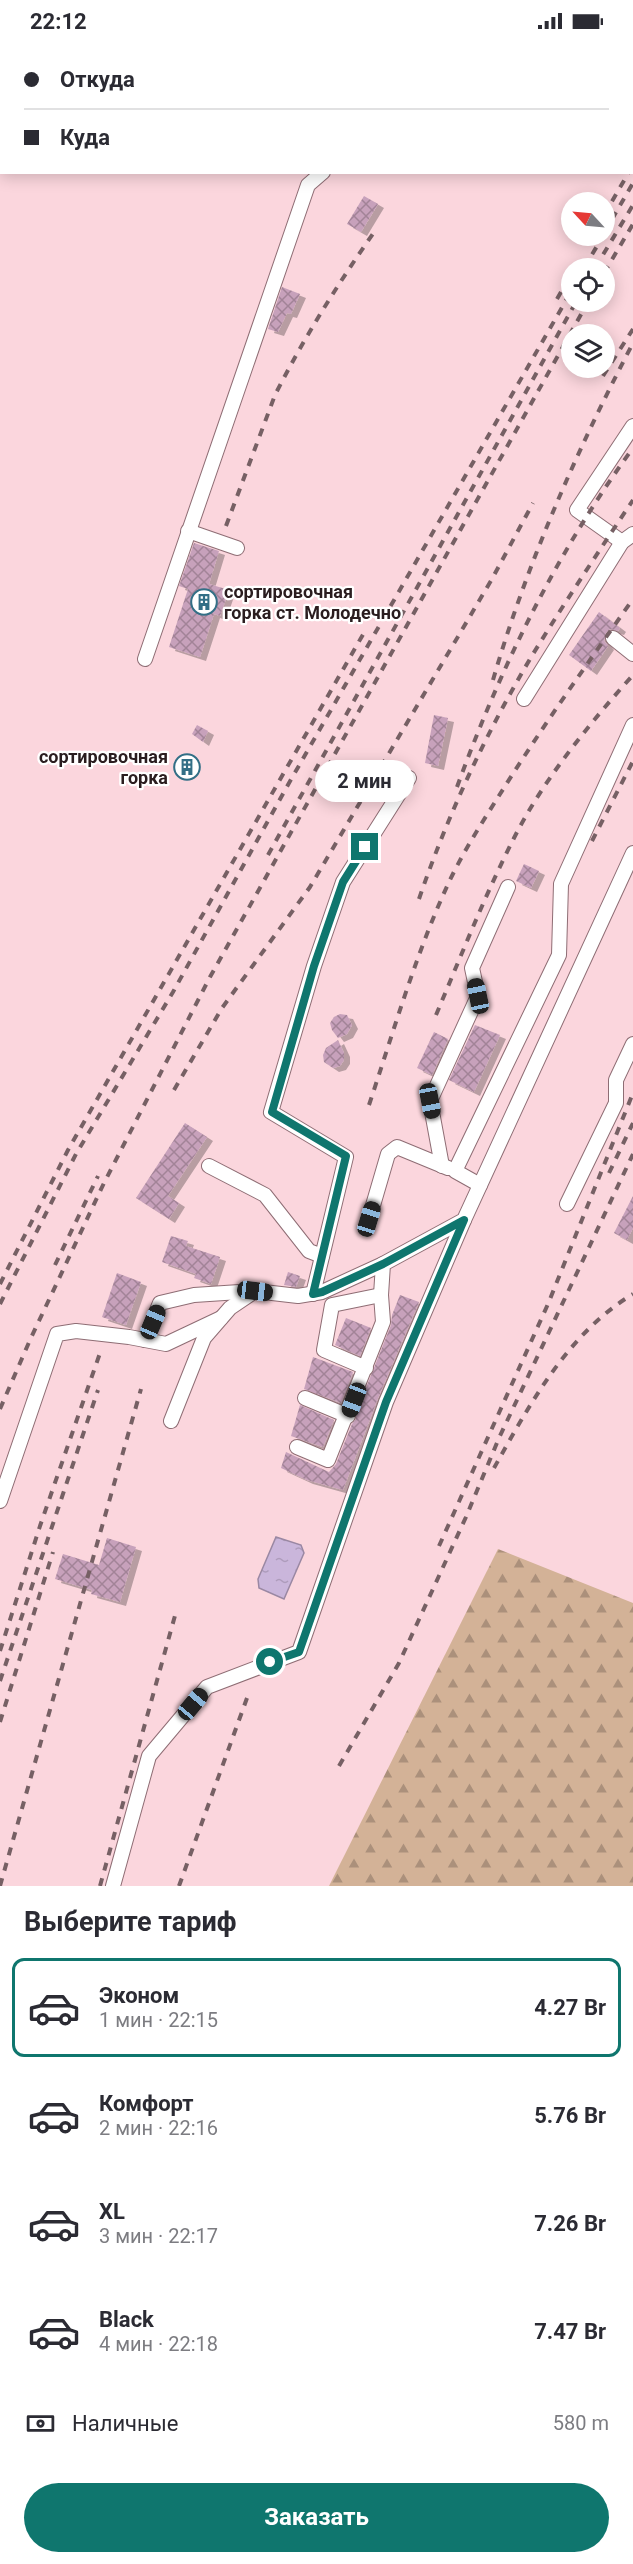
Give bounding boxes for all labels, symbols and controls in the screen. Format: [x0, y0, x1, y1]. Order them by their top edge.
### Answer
text: 22:12 [30, 9, 87, 34]
text: Откуда [60, 67, 135, 92]
text: Куда [60, 125, 110, 150]
north arrow [561, 192, 615, 246]
map controls [561, 192, 615, 378]
button: locate [561, 258, 615, 312]
button: layers [561, 324, 615, 378]
place label: сортировочная горка ст. Молодечно [224, 581, 401, 623]
building icon: сортировочная горка ст. Молодечно [189, 587, 219, 617]
place label: сортировочная горка [39, 746, 168, 788]
building icon: сортировочная горка [172, 752, 202, 782]
callout: 2 мин [316, 760, 415, 802]
text: 2 мин [337, 769, 392, 793]
route end [351, 833, 378, 860]
car [465, 977, 491, 1015]
car [418, 1082, 442, 1120]
car [355, 1199, 383, 1239]
car [236, 1280, 274, 1302]
car [138, 1302, 168, 1342]
car [339, 1380, 369, 1420]
route start [256, 1648, 283, 1675]
car [175, 1684, 211, 1724]
text: Выберите тариф [24, 1906, 236, 1938]
icon: car [27, 1981, 81, 2035]
text: Эконом [99, 1983, 179, 2008]
text: 4.27 Br [534, 1995, 606, 2020]
text: 1 мин · 22:15 [99, 2008, 218, 2032]
icon: car [27, 2089, 81, 2143]
text: Комфорт [99, 2091, 194, 2116]
text: 5.76 Br [534, 2103, 606, 2128]
text: 2 мин · 22:16 [99, 2116, 218, 2140]
icon: car [27, 2197, 81, 2251]
text: XL [99, 2199, 125, 2224]
text: 7.26 Br [534, 2211, 606, 2236]
text: 3 мин · 22:17 [99, 2224, 218, 2248]
icon: car [27, 2305, 81, 2359]
text: Black [99, 2307, 154, 2332]
text: 7.47 Br [534, 2319, 606, 2344]
text: 4 мин · 22:18 [99, 2332, 218, 2356]
icon: cash [24, 2407, 57, 2440]
text: Наличные [72, 2411, 178, 2436]
text: 580 m [553, 2411, 609, 2435]
button: Заказать [24, 2483, 609, 2552]

